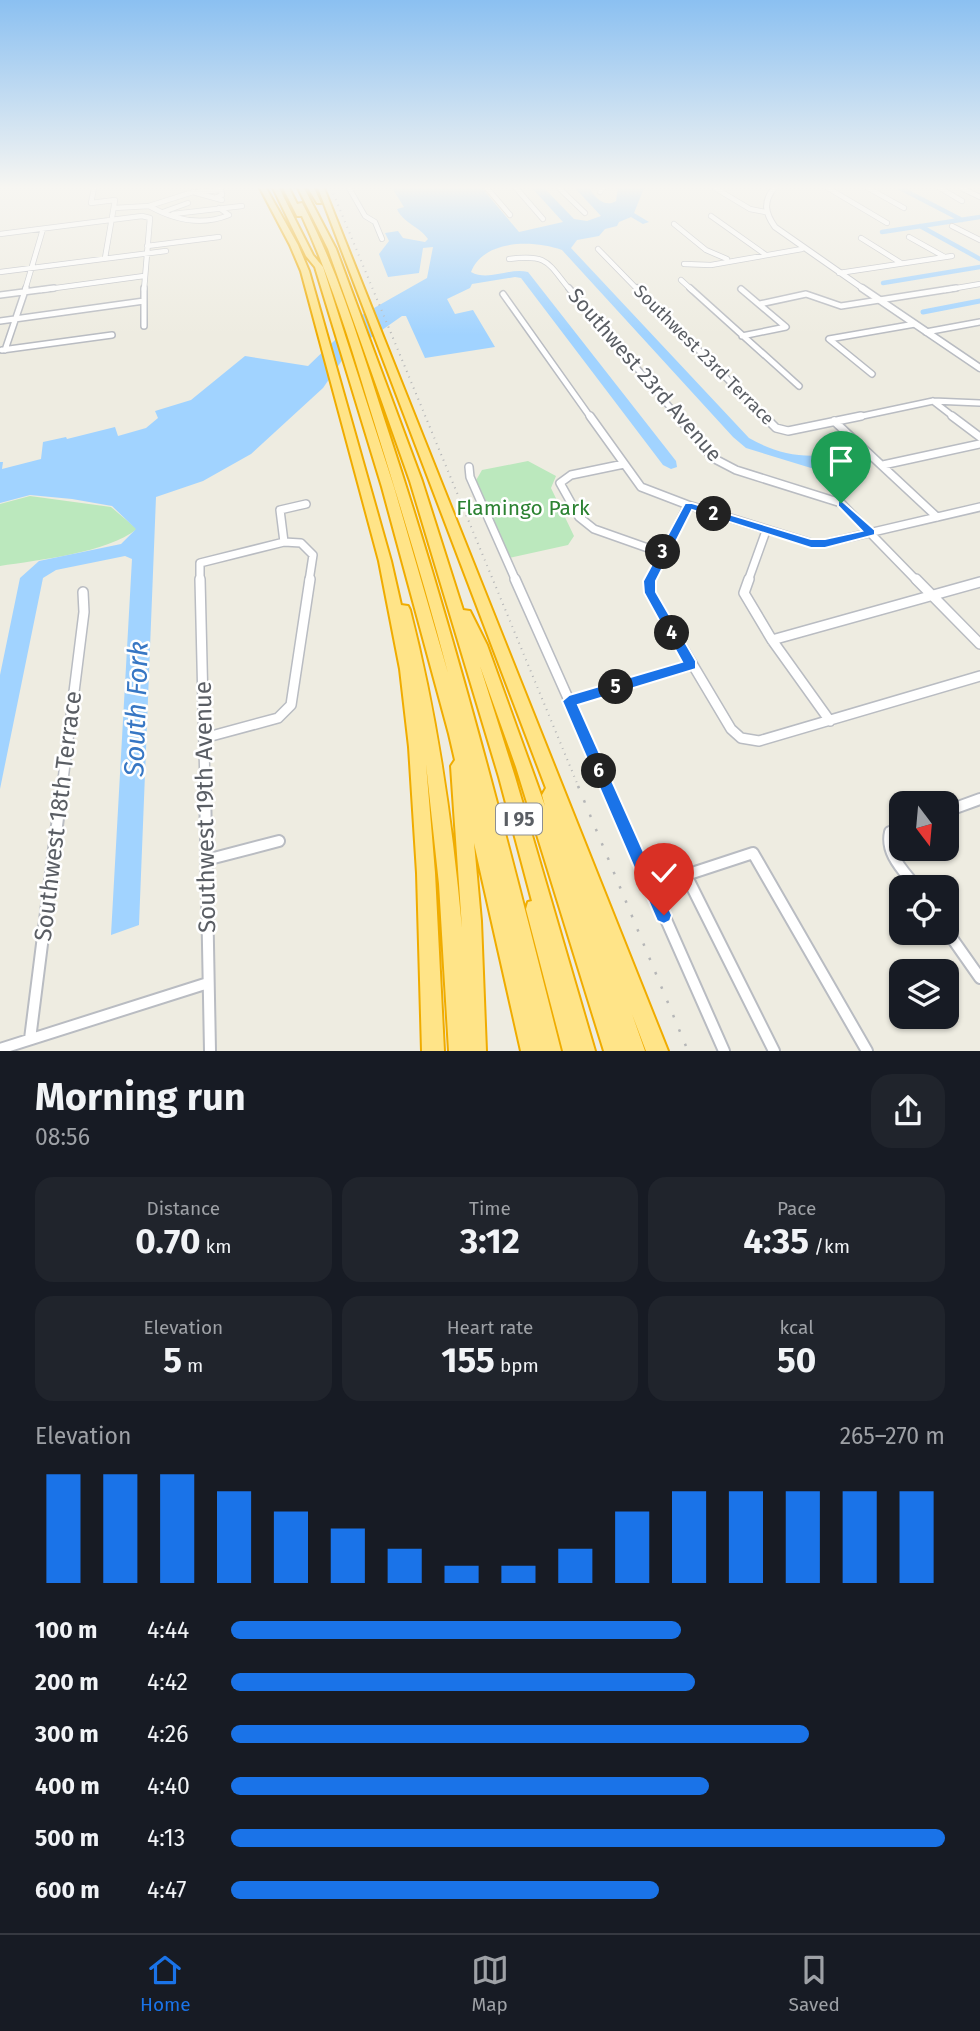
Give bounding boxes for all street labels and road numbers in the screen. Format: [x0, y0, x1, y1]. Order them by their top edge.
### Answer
street label: Southwest 23rd Terrace [629, 280, 779, 430]
street label: Southwest 23rd Avenue [563, 283, 727, 467]
street label: Southwest 19th Avenue [189, 681, 221, 933]
street label: Southwest 18th Terrace [29, 689, 87, 943]
road number: I 95 [496, 804, 542, 834]

